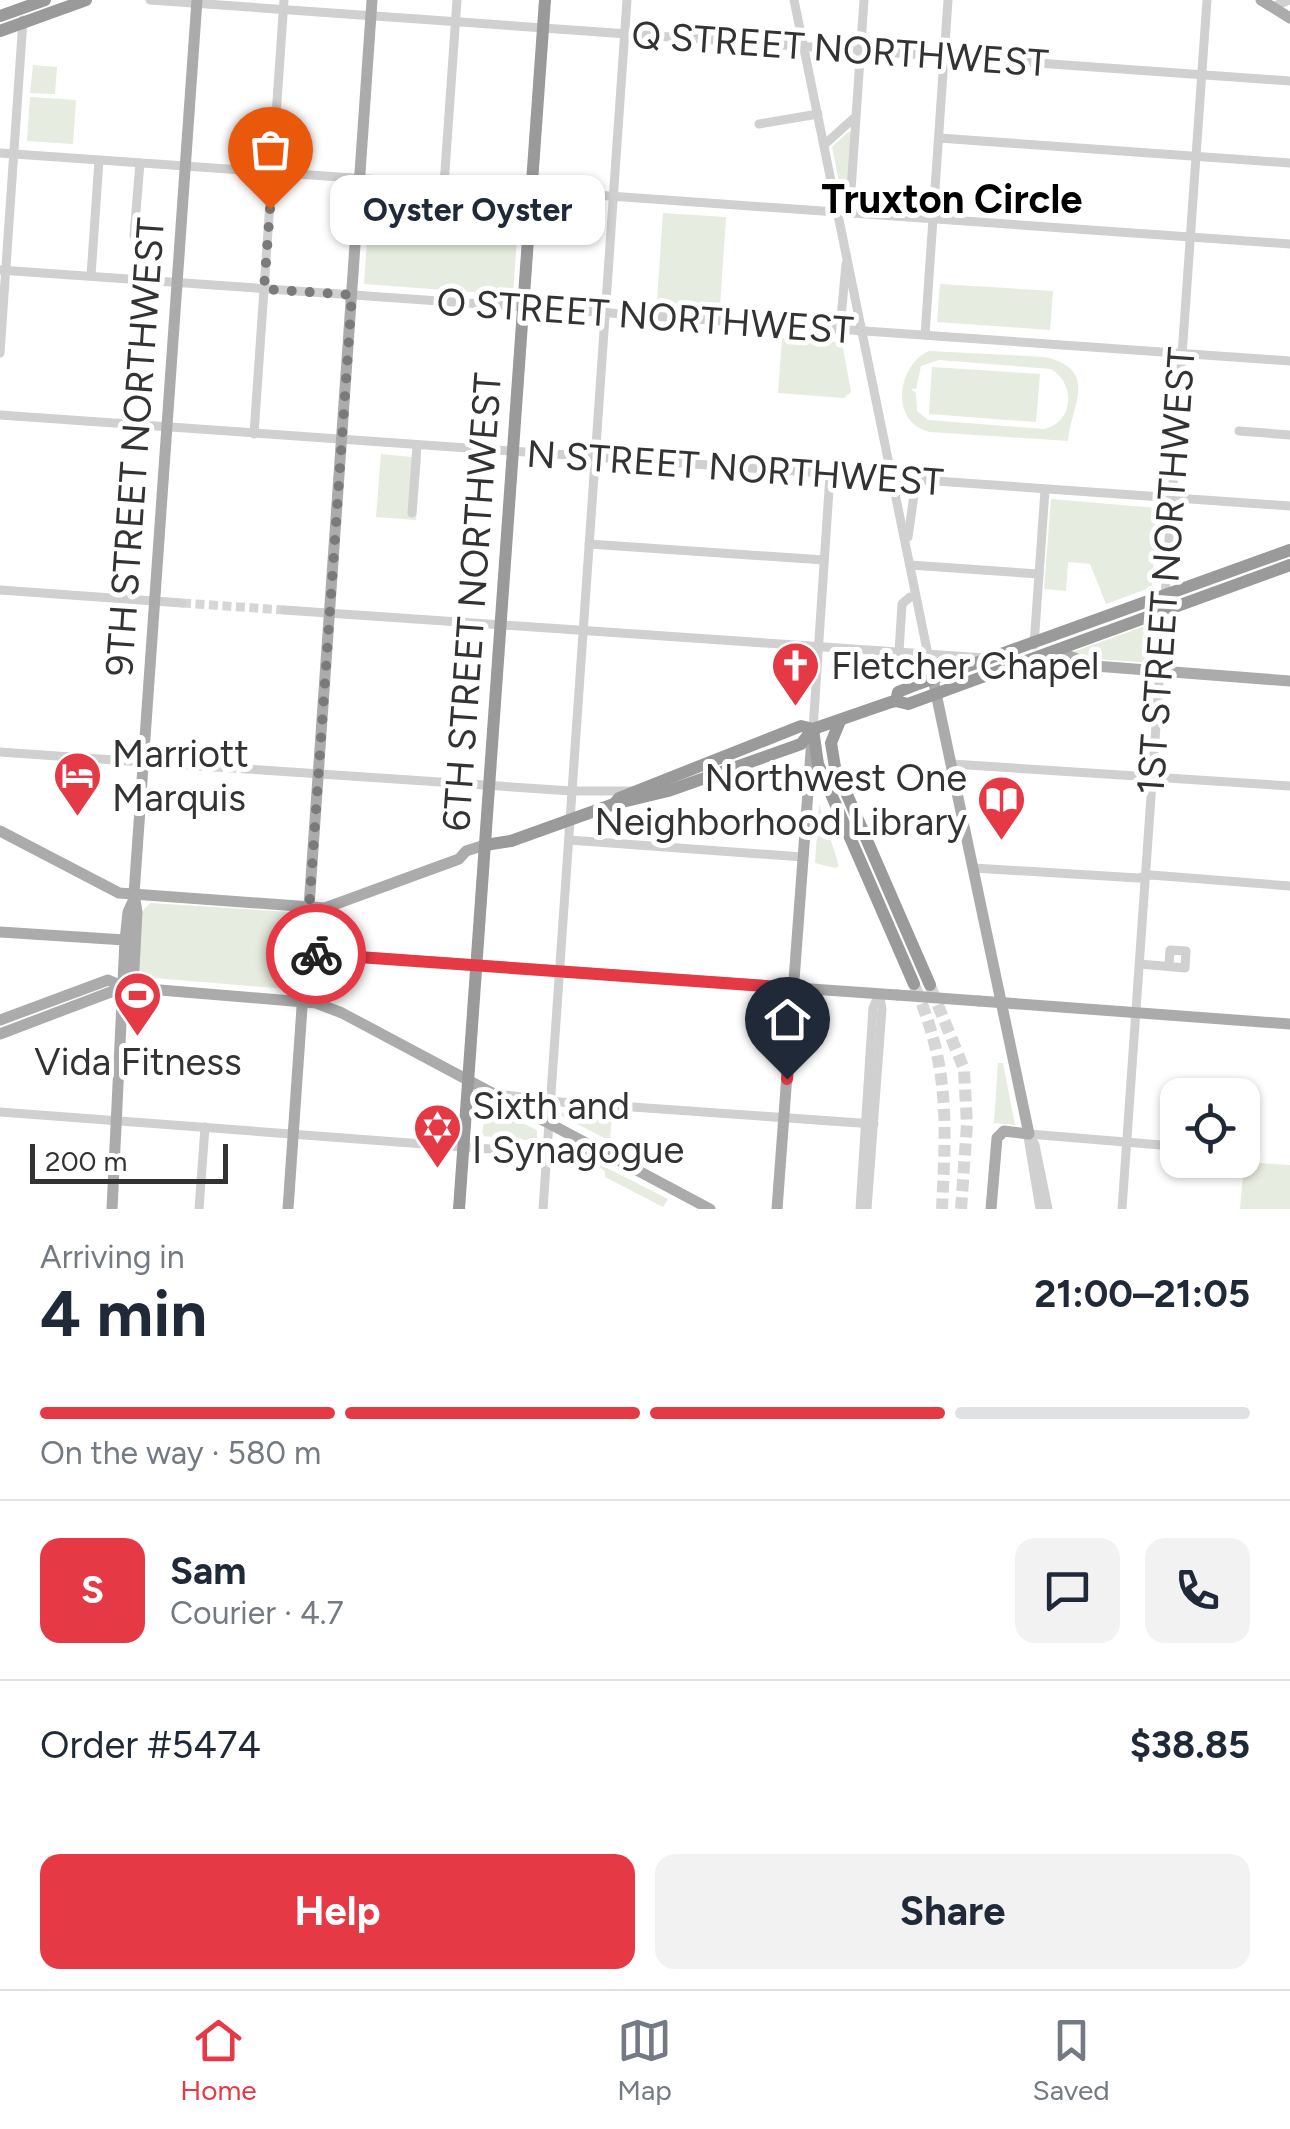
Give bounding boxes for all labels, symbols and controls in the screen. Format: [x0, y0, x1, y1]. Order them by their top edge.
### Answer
street label: Q STREET NORTHWEST [630, 11, 1050, 87]
pin [228, 107, 313, 210]
icon: bag [243, 122, 298, 177]
callout: Oyster Oyster [330, 174, 605, 244]
district label: Truxton Circle [822, 175, 1082, 223]
text: Oyster Oyster [363, 191, 572, 229]
street label: 9TH STREET NORTHWEST [96, 216, 174, 678]
street label: O STREET NORTHWEST [435, 278, 855, 354]
street label: 1ST STREET NORTHWEST [1127, 346, 1205, 796]
street label: 6TH STREET NORTHWEST [433, 371, 511, 833]
street label: N STREET NORTHWEST [525, 430, 945, 506]
church icon: Fletcher Chapel [770, 640, 822, 708]
place label: Fletcher Chapel [831, 643, 1099, 689]
place label: Marriott Marquis [112, 731, 249, 821]
hotel icon: Marriott Marquis [51, 750, 103, 818]
place label: Northwest One Neighborhood Library [595, 755, 967, 845]
library icon: Northwest One Neighborhood Library [976, 774, 1028, 842]
courier [266, 904, 366, 1004]
icon: bike [289, 927, 344, 982]
sports icon: Vida Fitness [112, 970, 164, 1038]
pin [745, 977, 830, 1080]
icon: home [760, 992, 815, 1047]
place label: Vida Fitness [34, 1039, 242, 1085]
map controls [1160, 1078, 1260, 1178]
button: locate [1160, 1078, 1260, 1178]
place label: Sixth and I Synagogue [472, 1083, 684, 1173]
synagogue icon: Sixth and I Synagogue [411, 1102, 463, 1170]
scale bar [30, 1139, 228, 1184]
text: 200 m [45, 1144, 127, 1178]
text: Arriving in [40, 1238, 185, 1276]
text: 21:00–21:05 [1034, 1271, 1250, 1317]
text: 4 min [40, 1274, 207, 1352]
text: On the way · 580 m [40, 1434, 321, 1472]
button: chat [1015, 1538, 1120, 1643]
button: phone [1145, 1538, 1250, 1643]
text: Sam [170, 1548, 246, 1594]
text: S [81, 1567, 104, 1613]
text: Courier · 4.7 [170, 1594, 344, 1632]
text: Order #5474 [40, 1722, 261, 1768]
text: $38.85 [1130, 1722, 1250, 1768]
button: Help [40, 1854, 635, 1969]
button: Share [655, 1854, 1250, 1969]
tab: Home [180, 2013, 257, 2107]
tab: Map [617, 2013, 672, 2107]
tab: Saved [1033, 2013, 1110, 2107]

